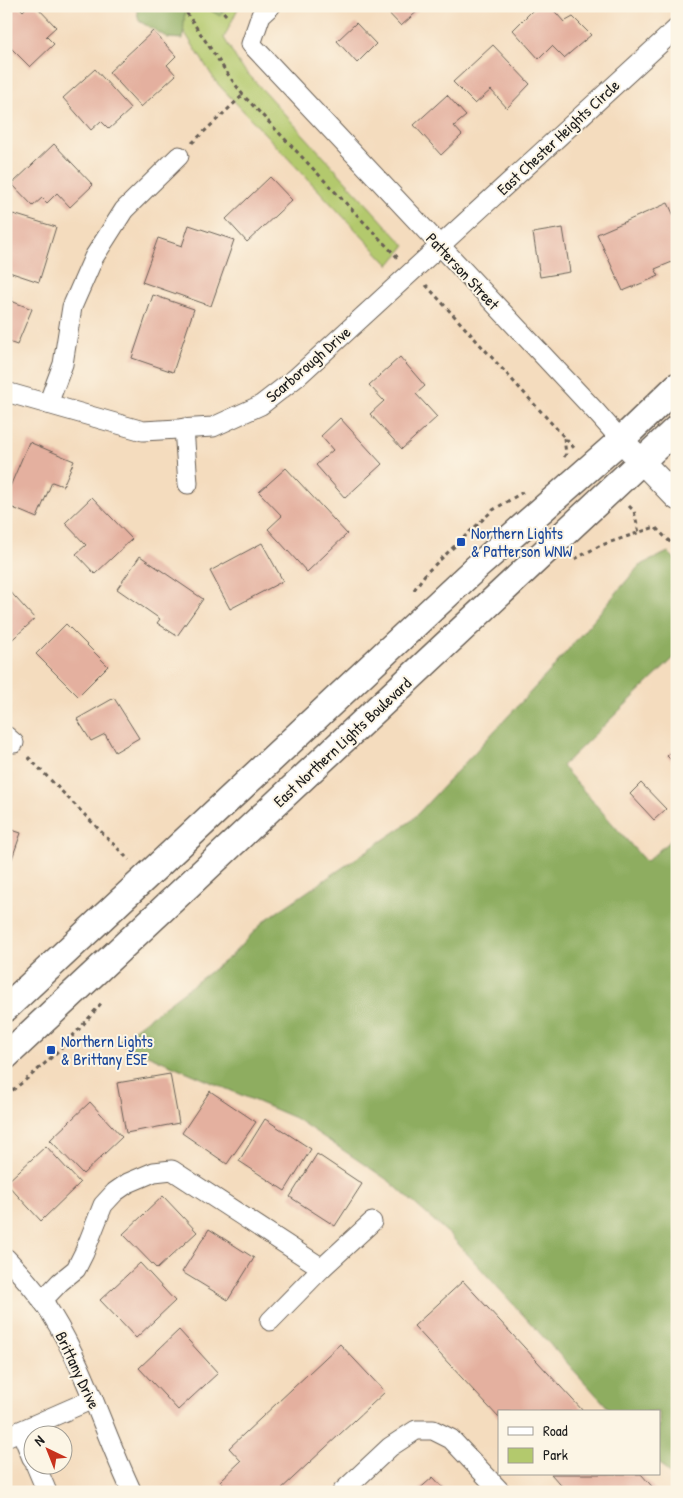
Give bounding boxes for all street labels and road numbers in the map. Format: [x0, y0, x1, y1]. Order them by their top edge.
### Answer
street label: East Chester Heights Circle [492, 74, 625, 200]
street label: Patterson Street [421, 228, 505, 315]
street label: Scarborough Drive [261, 321, 356, 407]
street label: East Northern Lights Boulevard [268, 672, 416, 812]
street label: Brittany Drive [51, 1328, 106, 1413]

